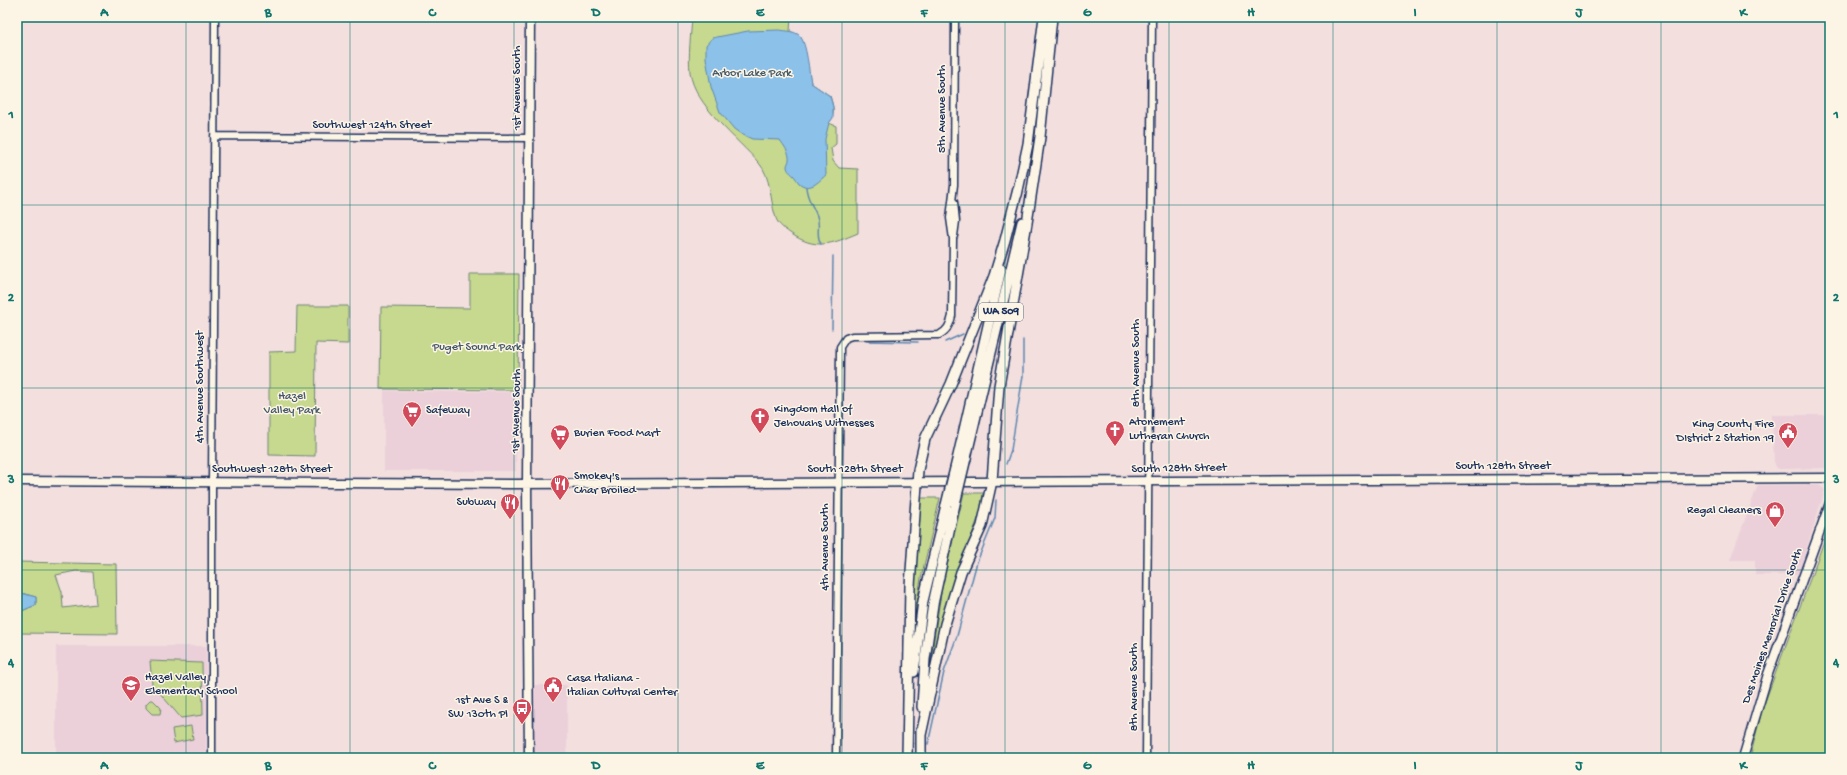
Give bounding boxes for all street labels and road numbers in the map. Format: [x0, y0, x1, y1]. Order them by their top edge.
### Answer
street label: 1st Avenue South [511, 45, 525, 131]
street label: 5th Avenue South [936, 64, 950, 153]
street label: Southwest 124th Street [312, 119, 433, 133]
road number: WA 509 [979, 303, 1023, 321]
street label: 8th Avenue South [1130, 318, 1144, 407]
street label: 4th Avenue Southwest [194, 330, 208, 443]
street label: 1st Avenue South [509, 368, 525, 454]
street label: South 128th Street [1455, 460, 1552, 474]
street label: South 128th Street [1131, 461, 1228, 477]
street label: Southwest 128th Street [212, 463, 333, 477]
street label: South 128th Street [807, 463, 904, 477]
street label: 4th Avenue South [819, 503, 833, 591]
street label: Des Moines Memorial Drive South [1739, 546, 1806, 707]
street label: 8th Avenue South [1128, 642, 1142, 731]

